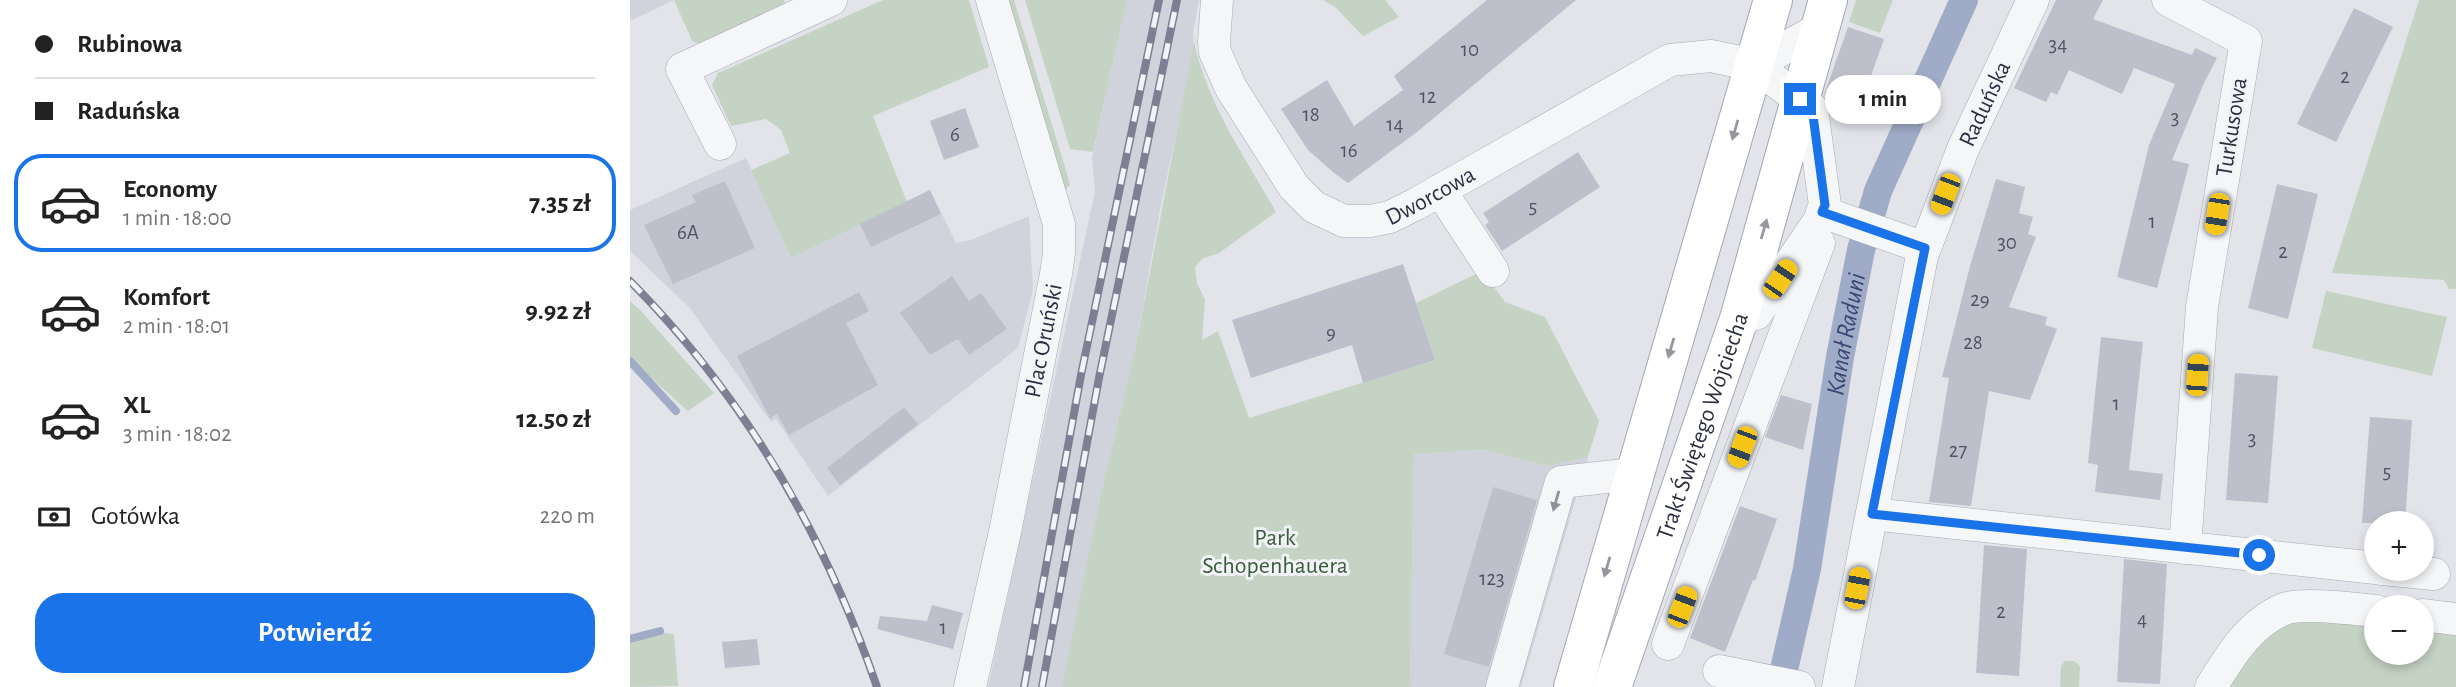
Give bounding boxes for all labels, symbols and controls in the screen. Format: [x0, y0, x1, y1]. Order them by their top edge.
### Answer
text: Rubinowa [77, 31, 182, 57]
house number: 34 [2049, 34, 2067, 55]
house number: 10 [1461, 39, 1479, 60]
street label: Raduńska [1955, 58, 2016, 150]
house number: 2 [2340, 66, 2350, 87]
callout: 1 min [1824, 74, 1940, 124]
street label: Turkusowa [2212, 76, 2252, 178]
route end [1784, 83, 1816, 115]
house number: 12 [1420, 86, 1436, 107]
text: 1 min [1859, 88, 1907, 111]
text: Raduńska [77, 98, 180, 124]
house number: 18 [1302, 104, 1320, 125]
house number: 3 [2171, 107, 2179, 128]
house number: 14 [1386, 114, 1404, 135]
one-way arrow [1730, 120, 1740, 141]
house number: 6 [950, 124, 960, 145]
house number: 16 [1340, 140, 1358, 161]
street label: Dworcowa [1382, 162, 1479, 230]
car [1928, 171, 1963, 217]
icon: car [39, 172, 102, 235]
text: Economy [123, 176, 217, 202]
text: 7.35 zł [529, 190, 591, 216]
car [2204, 192, 2231, 236]
house number: 5 [1529, 196, 1537, 217]
text: 1 min · 18:00 [123, 207, 232, 230]
house number: 1 [2148, 211, 2156, 232]
one-way arrow [1760, 218, 1770, 239]
house number: 6A [677, 222, 699, 243]
house number: 30 [1997, 232, 2017, 253]
house number: 2 [2278, 241, 2288, 262]
car [1760, 256, 1801, 302]
water label: Kanał Raduni [1822, 271, 1870, 397]
icon: car [39, 280, 102, 343]
street label: Plac Oruński [1021, 282, 1067, 400]
text: Komfort [123, 284, 210, 310]
house number: 29 [1970, 289, 1990, 310]
text: 9.92 zł [525, 298, 591, 324]
street label: Trakt Świętego Wojciecha [1653, 310, 1753, 543]
text: 2 min · 18:01 [123, 315, 230, 338]
house number: 9 [1326, 322, 1336, 343]
house number: 28 [1963, 332, 1983, 353]
one-way arrow [1665, 338, 1675, 359]
car [2186, 353, 2209, 397]
icon: car [39, 388, 102, 451]
text: XL [123, 392, 150, 418]
house number: 1 [2112, 393, 2120, 414]
text: 12.50 zł [516, 406, 591, 432]
text: 3 min · 18:02 [123, 423, 232, 446]
car [1725, 424, 1760, 470]
house number: 3 [2248, 428, 2256, 449]
house number: 27 [1949, 440, 1967, 461]
house number: 5 [2383, 461, 2391, 482]
one-way arrow [1550, 491, 1560, 512]
icon: cash [35, 498, 73, 536]
text: Gotówka [91, 503, 180, 529]
text: 220 m [540, 505, 595, 528]
map controls [2364, 511, 2434, 665]
button: + [2364, 511, 2434, 581]
park label: Park Schopenhauera [1202, 526, 1348, 578]
route start [2243, 539, 2275, 571]
one-way arrow [1601, 556, 1612, 578]
car [1843, 565, 1872, 611]
house number: 123 [1479, 568, 1505, 589]
car [1665, 584, 1700, 630]
button: Potwierdź [35, 593, 595, 673]
button: − [2364, 595, 2434, 665]
house number: 2 [1996, 601, 2006, 622]
house number: 4 [2137, 609, 2147, 630]
house number: 1 [939, 617, 947, 638]

